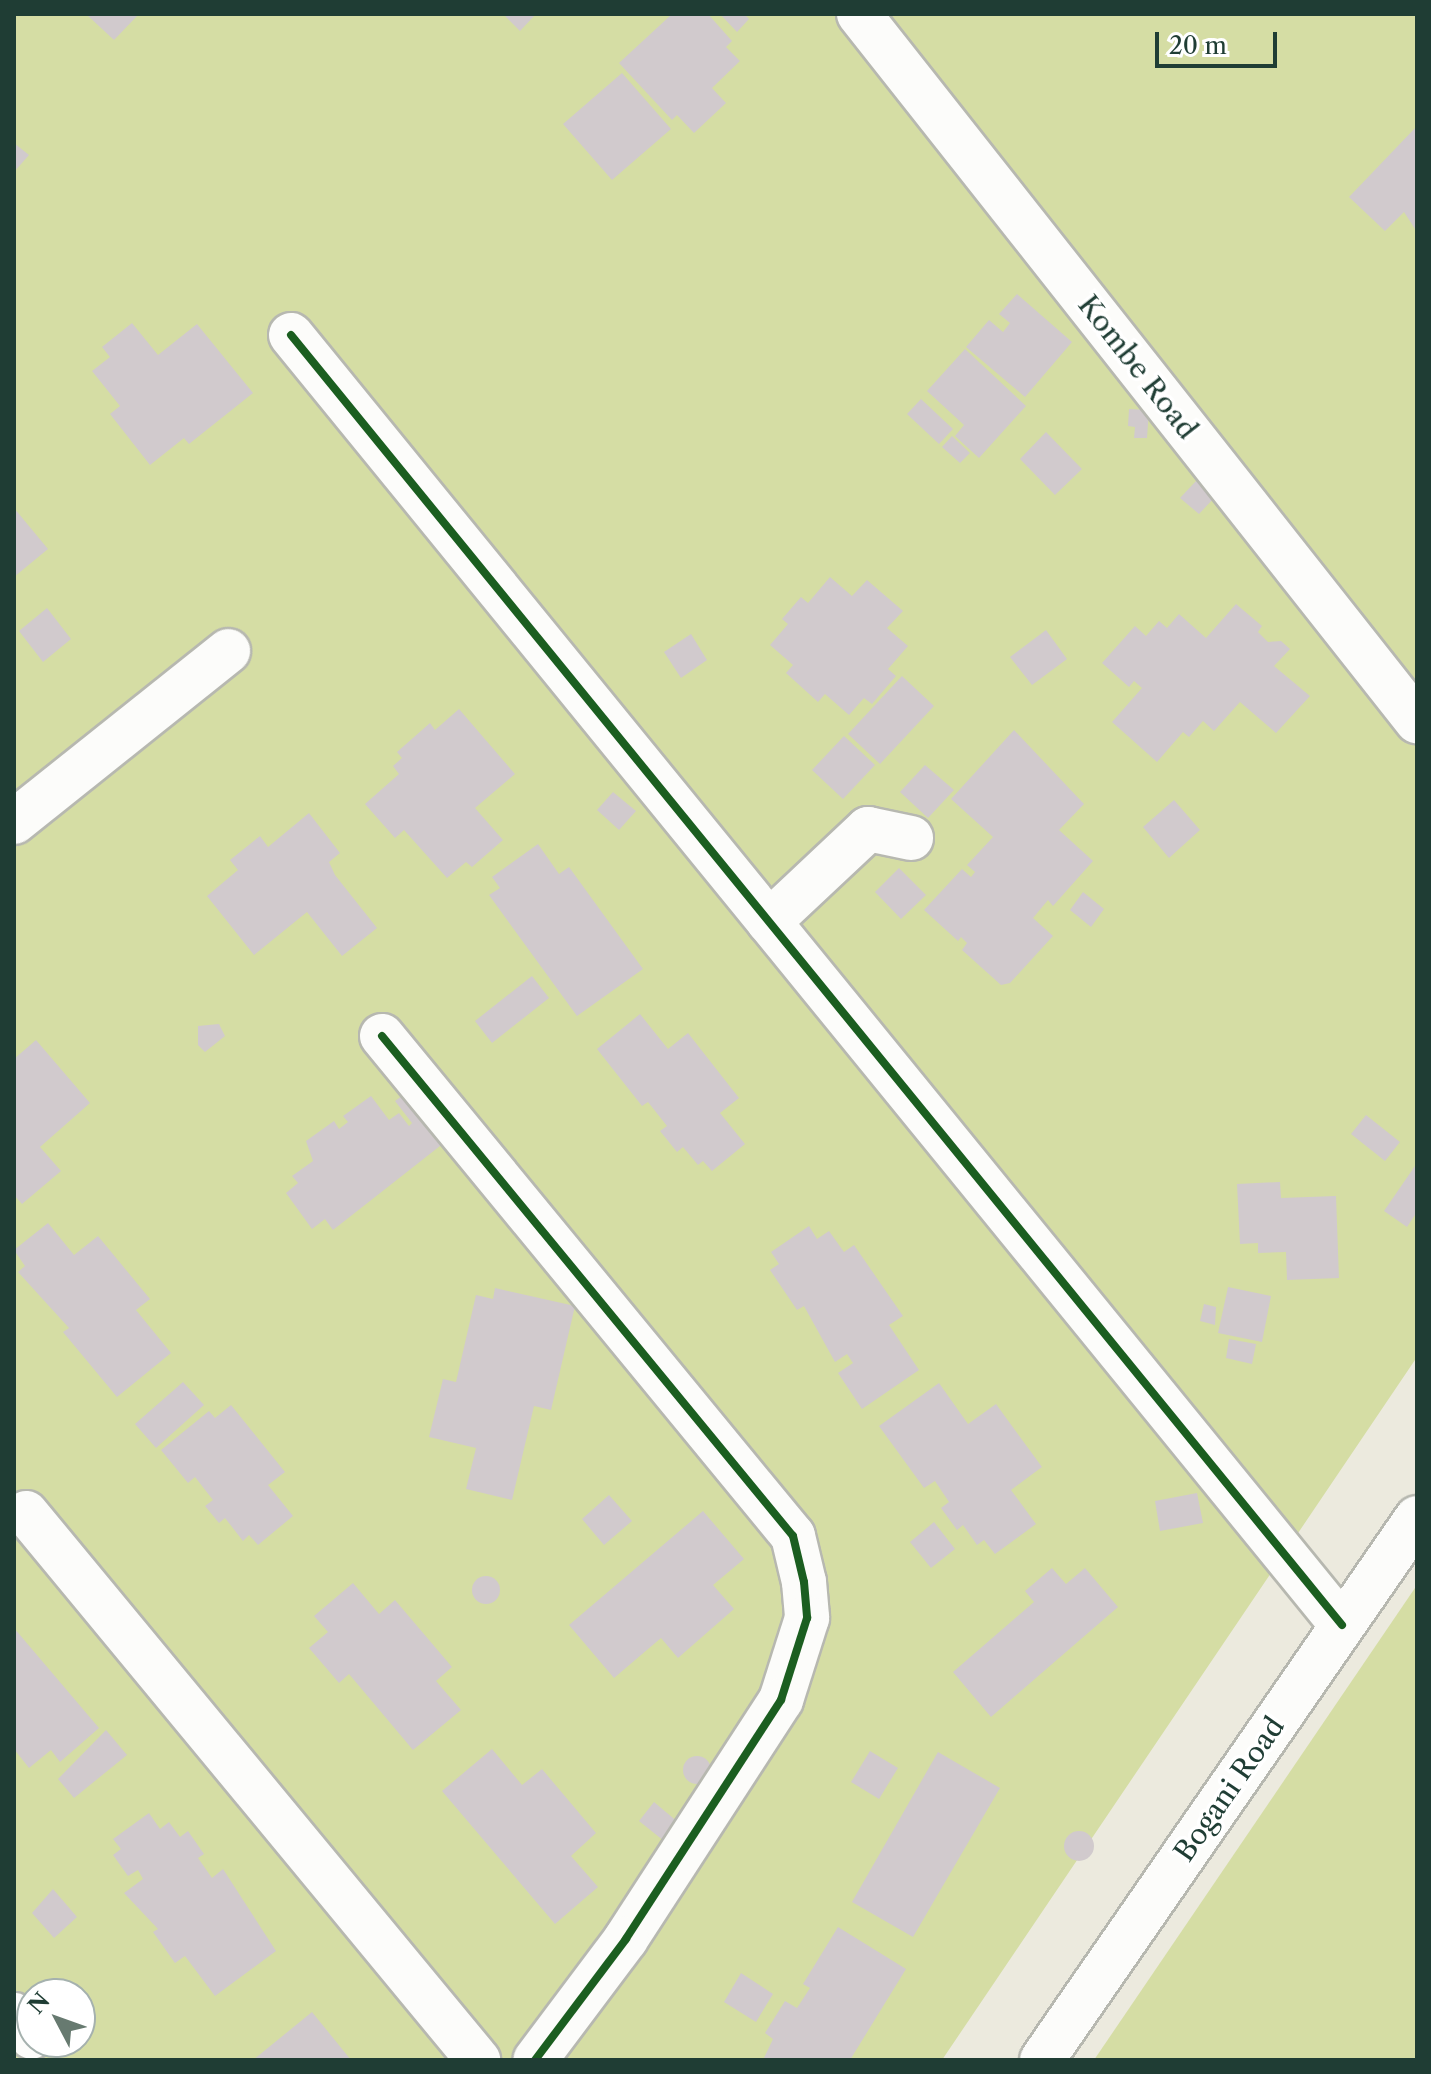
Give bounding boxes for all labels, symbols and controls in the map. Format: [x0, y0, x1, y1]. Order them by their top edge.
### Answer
scale bar [1159, 16, 1281, 66]
text: 20 m [1169, 31, 1227, 60]
street label: Kombe Road [1071, 288, 1205, 446]
street label: Bogani Road [1167, 1710, 1291, 1868]
north arrow [16, 1978, 96, 2058]
text: N [23, 1987, 55, 2019]

